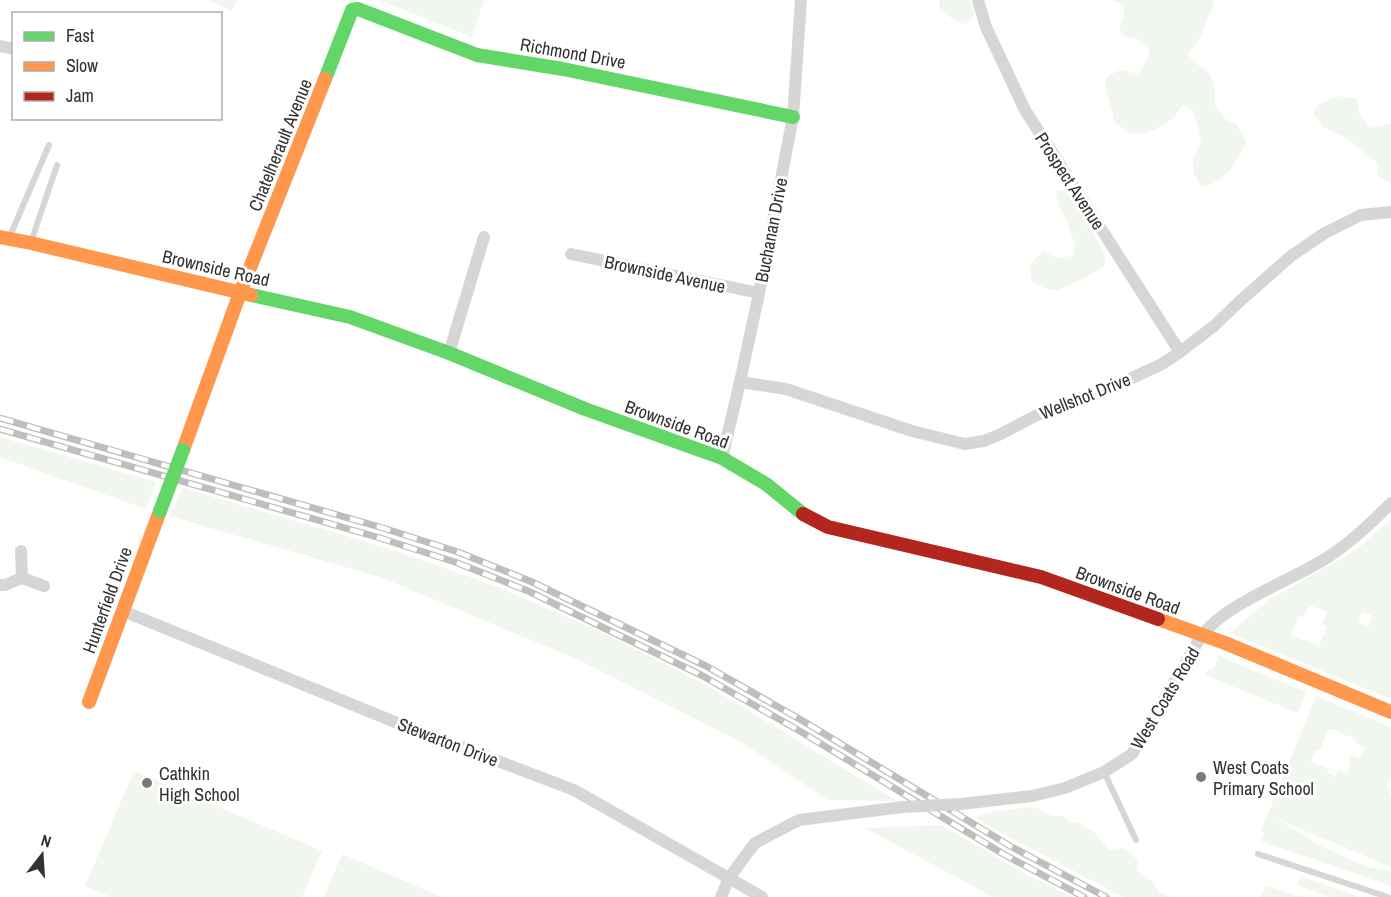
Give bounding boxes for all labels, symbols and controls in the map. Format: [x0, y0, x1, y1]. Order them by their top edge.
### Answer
legend [12, 12, 222, 120]
text: Fast [66, 23, 94, 48]
street label: Richmond Drive [518, 31, 628, 75]
text: Slow [66, 53, 98, 78]
street label: Chatelherault Avenue [242, 75, 318, 215]
text: Jam [66, 83, 94, 108]
street label: Prospect Avenue [1029, 127, 1111, 235]
street label: Buchanan Drive [749, 176, 793, 284]
street label: Brownside Road [160, 244, 272, 292]
street label: Brownside Avenue [602, 249, 728, 299]
street label: Wellshot Drive [1036, 366, 1134, 426]
street label: Brownside Road [621, 394, 733, 454]
street label: Hunterfield Drive [76, 543, 138, 657]
street label: Brownside Road [1072, 560, 1184, 620]
street label: West Coats Road [1125, 642, 1205, 754]
street label: Stewarton Drive [394, 711, 502, 773]
place label: West Coats Primary School [1213, 755, 1314, 801]
place label: Cathkin High School [159, 761, 239, 807]
marker: West Coats Primary School [1194, 770, 1208, 784]
marker: Cathkin High School [140, 776, 154, 790]
north arrow [12, 825, 72, 885]
text: N [39, 829, 54, 853]

